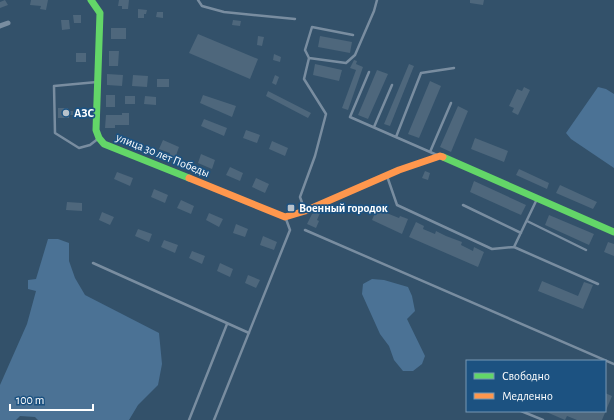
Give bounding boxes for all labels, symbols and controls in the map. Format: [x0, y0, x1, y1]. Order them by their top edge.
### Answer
place label: АЗС [74, 107, 95, 119]
marker: АЗС [61, 108, 71, 118]
street label: улица 30 лет Победы [113, 130, 211, 180]
place label: Военный городок [299, 202, 388, 214]
marker: Военный городок [286, 203, 296, 213]
legend [466, 360, 606, 412]
text: Свободно [502, 370, 550, 382]
scale bar [10, 386, 93, 412]
text: Медленно [502, 390, 553, 402]
text: 100 m [16, 394, 44, 406]

